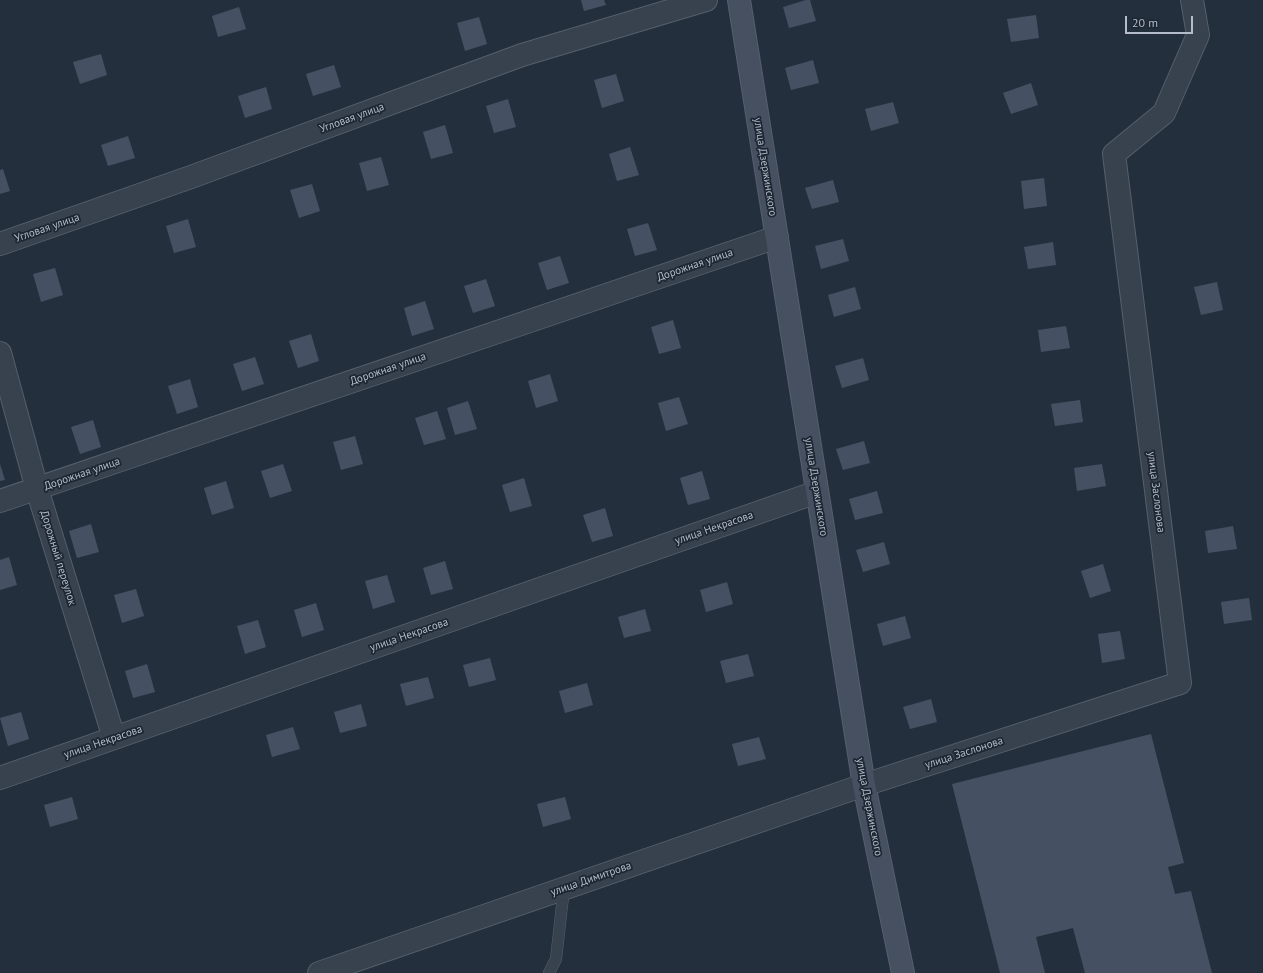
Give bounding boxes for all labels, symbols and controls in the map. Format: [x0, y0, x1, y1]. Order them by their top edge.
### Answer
scale bar [1127, 8, 1195, 34]
text: 20 m [1132, 15, 1158, 30]
street label: Угловая улица [318, 100, 386, 136]
street label: улица Дзержинского [751, 117, 779, 217]
street label: Угловая улица [13, 211, 81, 245]
street label: Дорожная улица [655, 246, 735, 284]
street label: Дорожная улица [348, 350, 428, 388]
street label: улица Дзержинского [802, 437, 830, 537]
street label: улица Заслонова [1144, 451, 1168, 533]
street label: Дорожная улица [42, 455, 122, 493]
street label: улица Некрасова [673, 508, 755, 548]
street label: Дорожный переулок [37, 509, 79, 607]
street label: улица Некрасова [368, 615, 450, 655]
street label: улица Некрасова [62, 722, 144, 762]
street label: улица Заслонова [923, 734, 1005, 772]
street label: улица Дзержинского [853, 757, 885, 857]
street label: улица Димитрова [549, 859, 633, 899]

